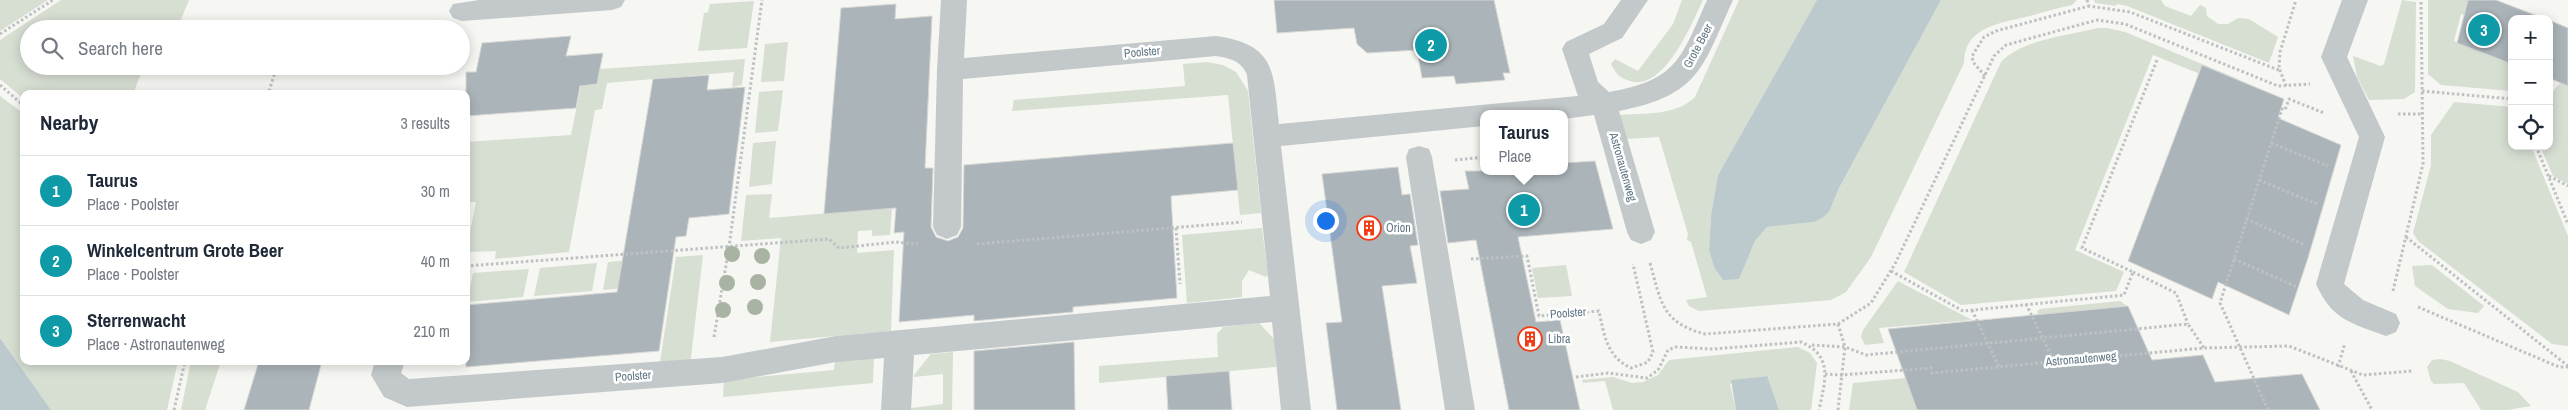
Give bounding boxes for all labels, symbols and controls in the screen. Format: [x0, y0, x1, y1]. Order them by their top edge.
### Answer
pin: 3 [2468, 11, 2500, 49]
map controls [2508, 15, 2553, 150]
button: + [2508, 15, 2553, 60]
search box [20, 20, 470, 75]
street label: Grote Beer [1680, 20, 1717, 71]
pin: 2 [1415, 26, 1447, 64]
icon: search [38, 34, 66, 62]
text: Search here [78, 35, 163, 61]
street label: Poolster [1123, 42, 1161, 62]
button: − [2508, 60, 2553, 105]
button: locate [2508, 105, 2553, 150]
text: Nearby [40, 108, 98, 137]
popup [1480, 110, 1568, 175]
text: 3 results [400, 112, 450, 134]
text: Taurus [1499, 119, 1549, 145]
street label: Astronautenweg [1605, 130, 1641, 204]
text: Place [1499, 145, 1531, 167]
text: Taurus [87, 167, 138, 193]
text: 1 [52, 180, 60, 202]
text: 30 m [421, 180, 450, 202]
pin: 1 [1508, 191, 1540, 229]
text: Place · Poolster [87, 193, 179, 215]
your location [1313, 208, 1339, 234]
building icon: Orion [1356, 215, 1382, 241]
place label: Orion [1386, 220, 1411, 236]
text: Winkelcentrum Grote Beer [87, 237, 283, 263]
text: 2 [52, 250, 60, 272]
text: 40 m [421, 250, 450, 272]
text: Place · Poolster [87, 263, 179, 285]
street label: Poolster [1549, 304, 1587, 322]
text: Sterrenwacht [87, 307, 186, 333]
text: 3 [52, 320, 60, 342]
text: 210 m [414, 320, 450, 342]
building icon: Libra [1517, 326, 1543, 352]
place label: Libra [1548, 331, 1571, 347]
text: Place · Astronautenweg [87, 333, 225, 355]
street label: Astronautenweg [2044, 348, 2118, 370]
street label: Poolster [614, 367, 652, 385]

